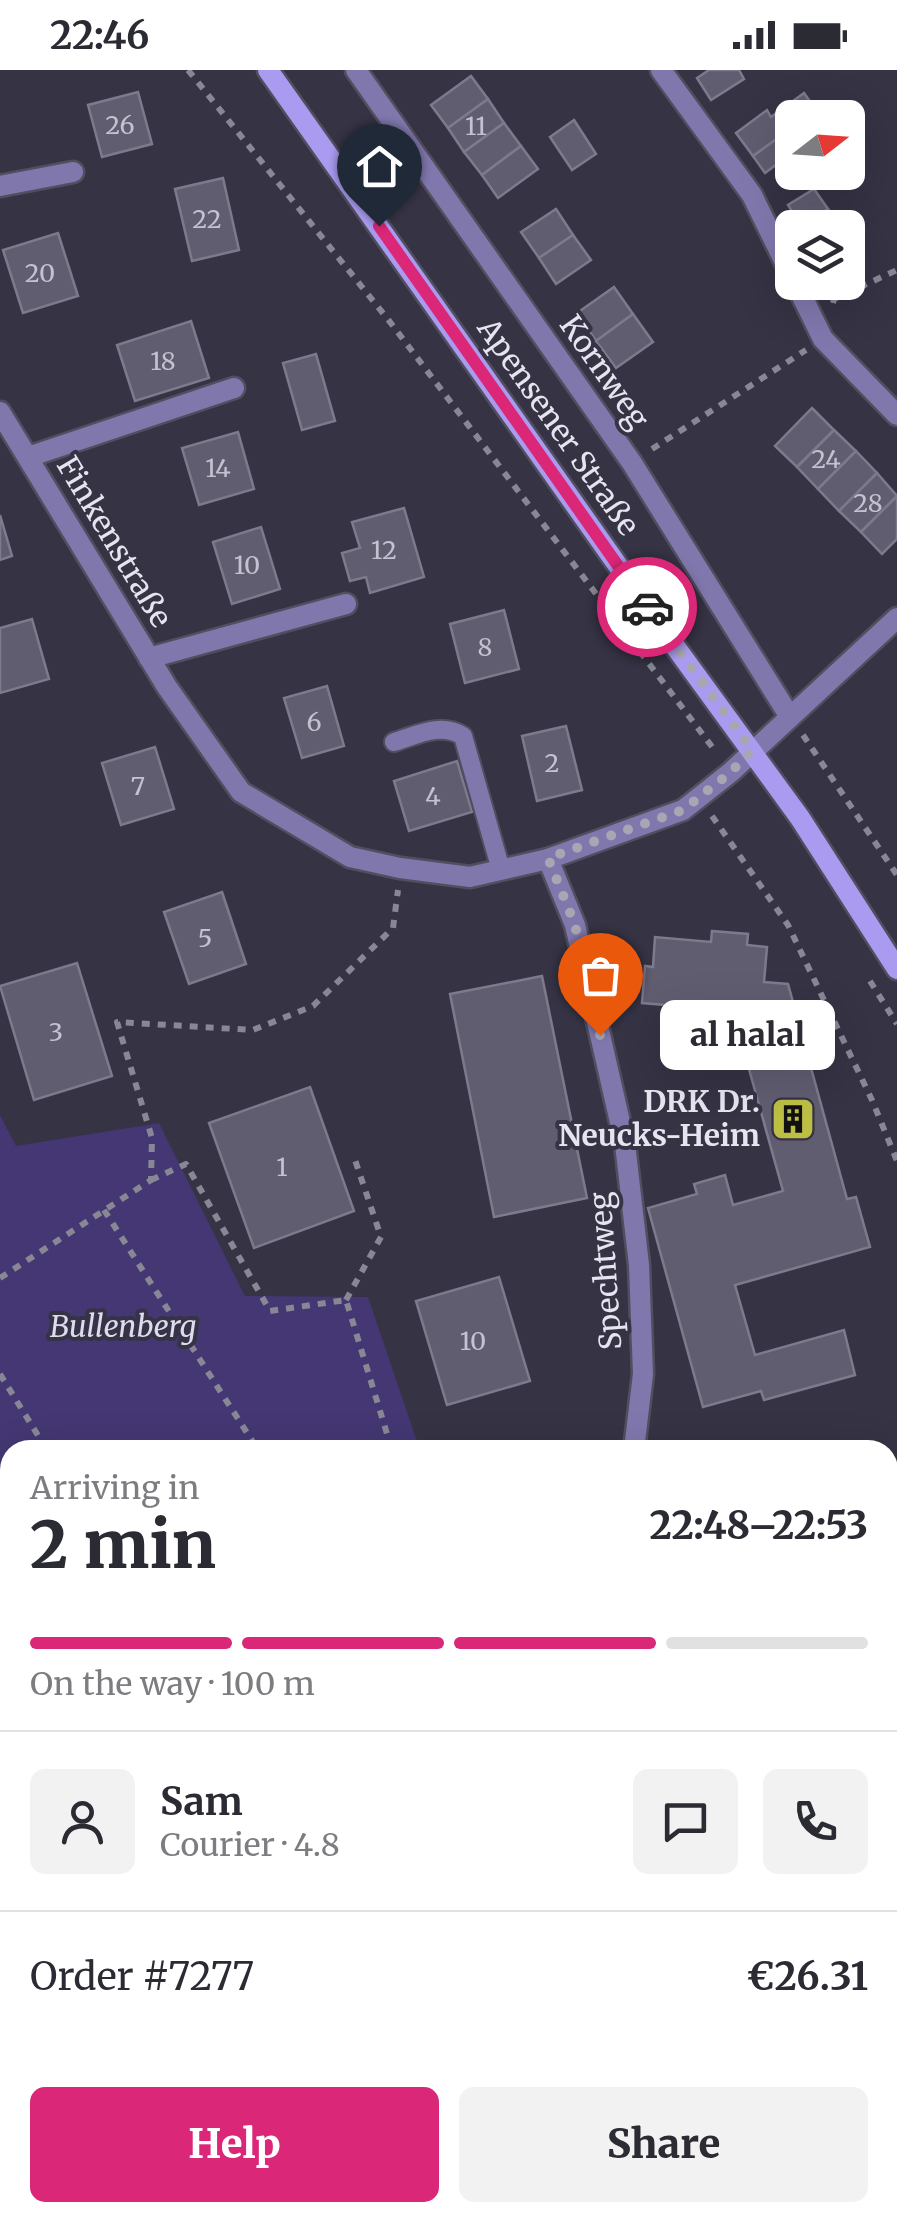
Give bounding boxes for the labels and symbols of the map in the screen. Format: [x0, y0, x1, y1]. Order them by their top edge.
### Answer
north arrow [775, 100, 865, 190]
house number: 26 [105, 109, 135, 141]
house number: 11 [465, 110, 487, 142]
pin [337, 124, 422, 227]
house number: 22 [192, 203, 222, 235]
house number: 20 [25, 257, 55, 289]
street label: Kornweg [552, 307, 658, 436]
street label: Apensener Straße [469, 310, 648, 542]
house number: 18 [150, 345, 176, 377]
house number: 24 [811, 443, 841, 475]
street label: Finkenstraße [49, 449, 181, 634]
house number: 14 [205, 452, 231, 484]
house number: 28 [853, 487, 883, 519]
house number: 12 [371, 534, 397, 566]
house number: 10 [234, 549, 260, 581]
courier [597, 557, 697, 657]
house number: 8 [478, 631, 492, 663]
house number: 6 [306, 706, 322, 738]
house number: 2 [545, 747, 559, 779]
house number: 7 [131, 770, 145, 802]
house number: 4 [425, 780, 441, 812]
house number: 5 [198, 922, 212, 954]
pin [558, 933, 643, 1036]
callout: al halal [660, 1000, 835, 1070]
house number: 3 [49, 1016, 63, 1048]
place label: DRK Dr. Neucks-Heim [558, 1082, 760, 1154]
building icon: DRK Dr. Neucks-Heim [770, 1096, 816, 1142]
house number: 1 [276, 1151, 288, 1183]
street label: Spechtweg [581, 1191, 629, 1351]
park label: Bullenberg [50, 1307, 196, 1345]
house number: 10 [460, 1325, 486, 1357]

